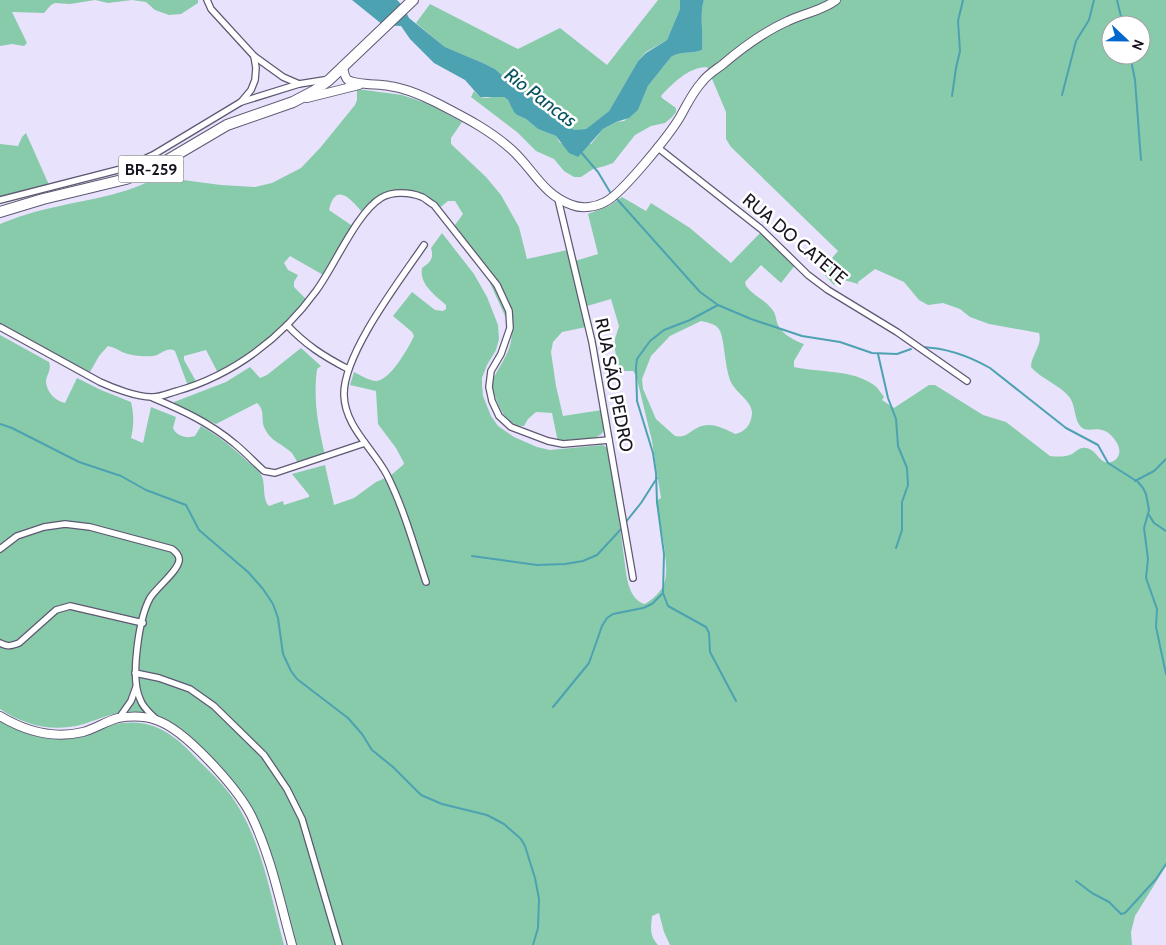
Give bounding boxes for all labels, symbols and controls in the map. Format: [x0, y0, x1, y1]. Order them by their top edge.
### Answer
north arrow [1101, 15, 1151, 65]
text: N [1128, 37, 1148, 53]
water label: Rio Pancas [500, 63, 581, 132]
road number: BR-259 [118, 156, 184, 182]
street label: RUA DO CATETE [738, 189, 852, 289]
street label: RUA SÃO PEDRO [590, 316, 638, 454]

